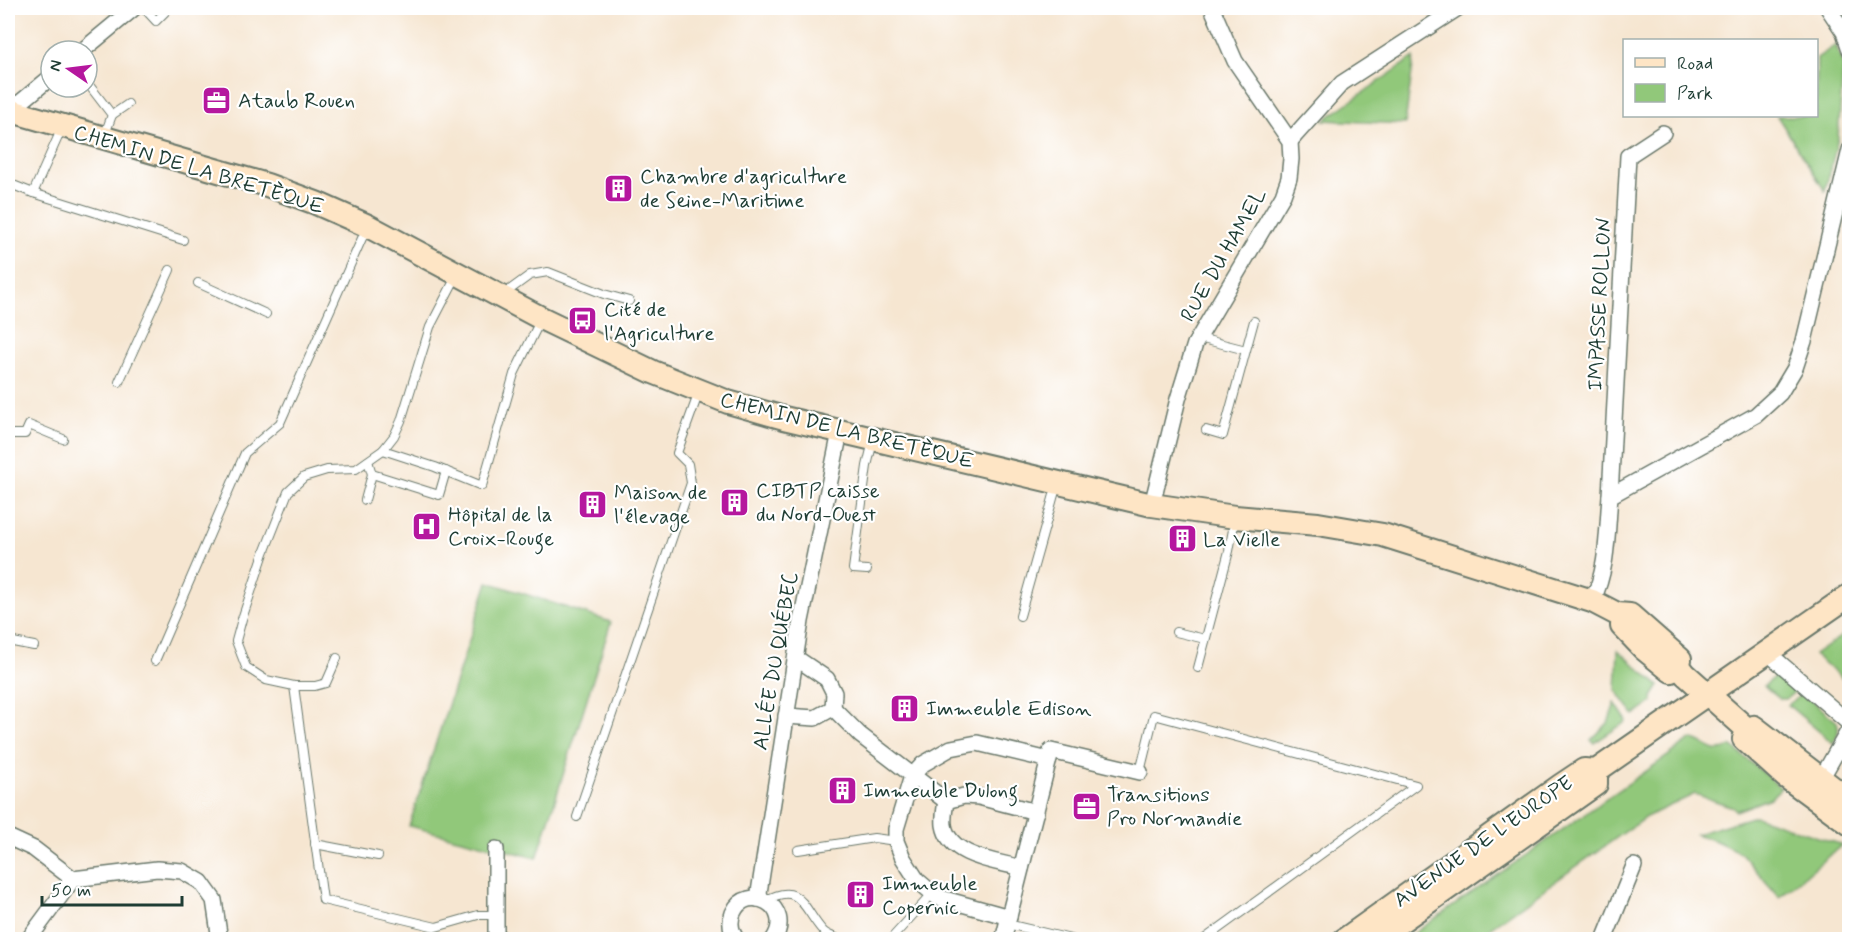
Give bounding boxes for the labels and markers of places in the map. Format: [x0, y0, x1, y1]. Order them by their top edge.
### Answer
office icon: Ataub Rouen [201, 84, 233, 116]
place label: Ataub Rouen [238, 87, 355, 115]
place label: Chambre d'agriculture de Seine-Maritime [640, 163, 847, 215]
building icon: Chambre d'agriculture de Seine-Maritime [603, 172, 635, 204]
place label: Cité de l'Agriculture [604, 296, 715, 348]
bus stop icon: Cité de l'Agriculture [567, 305, 599, 337]
place label: CIBTP caisse du Nord-Ouest [756, 477, 880, 529]
place label: Maison de l'élevage [614, 479, 708, 532]
building icon: CIBTP caisse du Nord-Ouest [719, 486, 751, 518]
building icon: Maison de l'élevage [577, 488, 609, 520]
place label: Hôpital de la Croix-Rouge [448, 501, 554, 555]
hospital icon: Hôpital de la Croix-Rouge [411, 510, 443, 542]
building icon: La Vielle [1166, 523, 1198, 555]
place label: La Vielle [1203, 526, 1280, 554]
building icon: Immeuble Edison [889, 692, 921, 724]
place label: Immeuble Edison [926, 695, 1092, 723]
building icon: Immeuble Dulong [826, 774, 858, 806]
place label: Immeuble Dulong [863, 777, 1018, 807]
place label: Transitions Pro Normandie [1107, 781, 1242, 833]
office icon: Transitions Pro Normandie [1070, 790, 1102, 822]
place label: Immeuble Copernic [882, 870, 978, 922]
building icon: Immeuble Copernic [845, 879, 877, 911]

